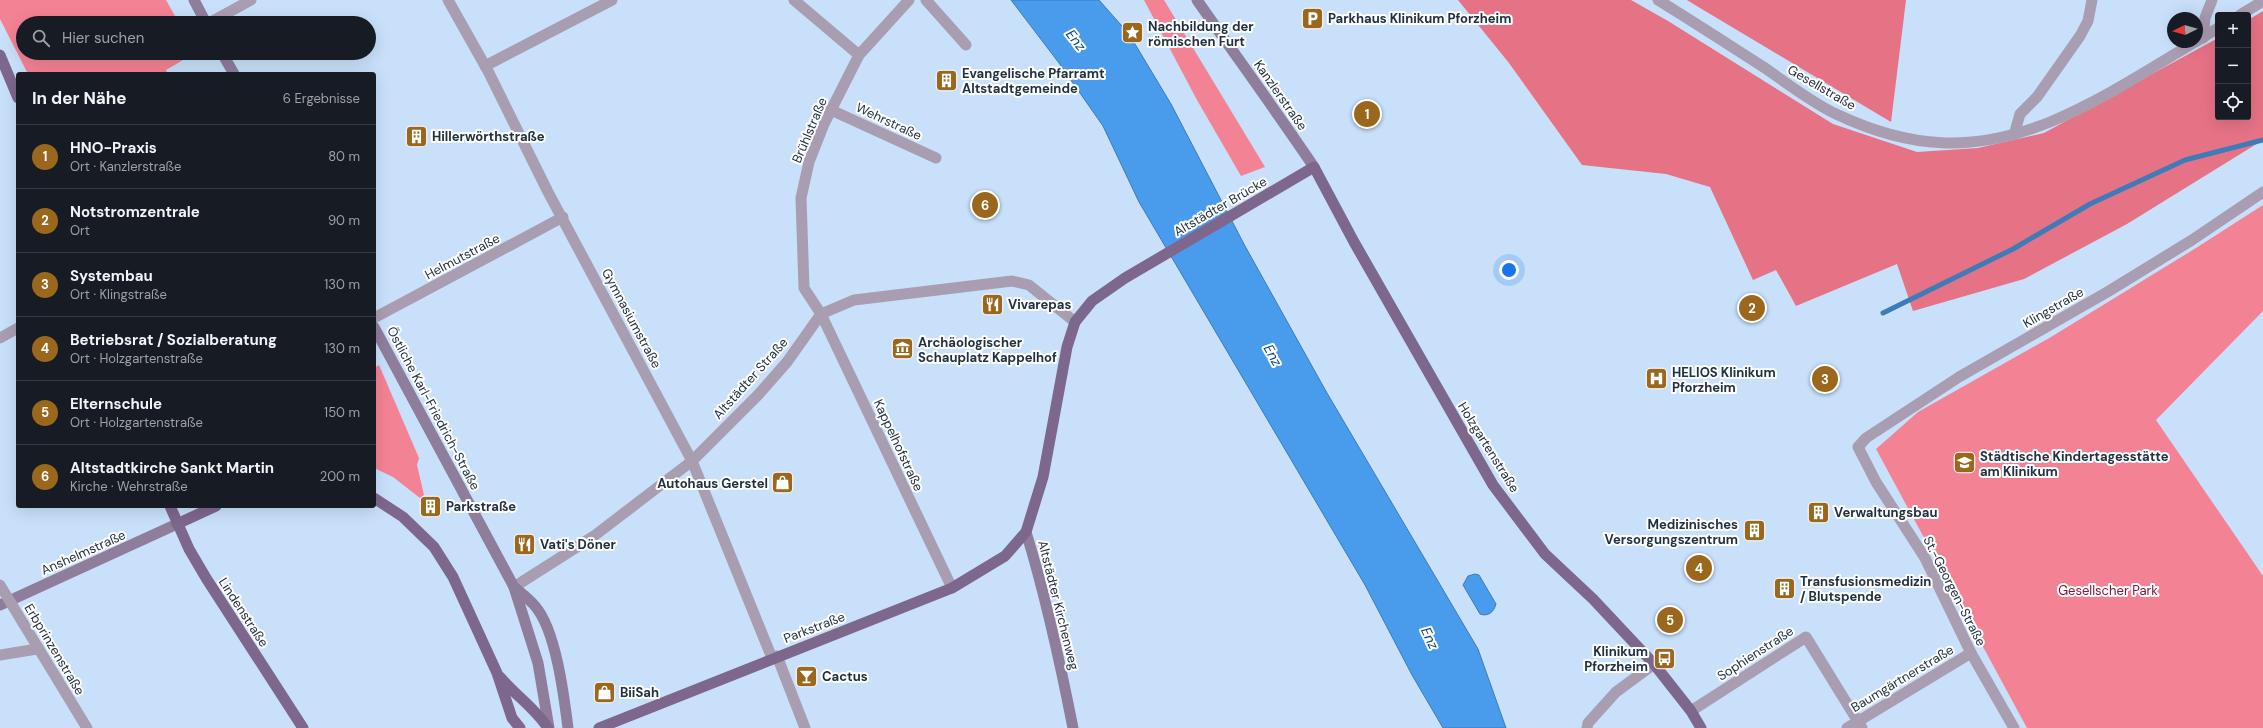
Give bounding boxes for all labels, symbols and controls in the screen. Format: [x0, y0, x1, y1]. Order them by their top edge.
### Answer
parking icon: Parkhaus Klinikum Pforzheim [1300, 5, 1326, 31]
place label: Parkhaus Klinikum Pforzheim [1328, 10, 1511, 27]
north arrow [2167, 12, 2203, 48]
map controls [2215, 12, 2251, 120]
button: + [2215, 12, 2251, 48]
search box [16, 16, 376, 60]
place label: Nachbildung der römischen Furt [1148, 18, 1254, 50]
place icon: Nachbildung der römischen Furt [1119, 20, 1145, 46]
water label: Enz [1062, 26, 1090, 55]
icon: search [30, 27, 52, 49]
text: Hier suchen [62, 28, 144, 48]
button: − [2215, 48, 2251, 84]
street label: Kanzlerstraße [1250, 57, 1311, 134]
street label: Gesellstraße [1785, 61, 1859, 114]
place label: Evangelische Pfarramt Altstadtgemeinde [962, 65, 1105, 97]
building icon: Evangelische Pfarramt Altstadtgemeinde [934, 67, 960, 93]
button: locate [2215, 84, 2251, 120]
text: In der Nähe [32, 87, 127, 109]
text: 6 Ergebnisse [283, 90, 360, 107]
street label: Brühlstraße [788, 95, 831, 166]
street label: Wehrstraße [853, 99, 924, 144]
pin: 1 [1354, 99, 1380, 129]
building icon: Hillerwörthstraße [403, 123, 429, 149]
place label: Hillerwörthstraße [432, 128, 545, 145]
text: HNO-Praxis [70, 138, 157, 158]
text: 1 [43, 148, 47, 165]
text: 80 m [328, 148, 360, 165]
text: Ort · Kanzlerstraße [70, 158, 181, 175]
street label: Altstädter Brücke [1171, 173, 1270, 240]
pin: 6 [972, 190, 998, 220]
text: Notstromzentrale [70, 202, 200, 222]
text: 2 [41, 212, 49, 229]
text: 90 m [328, 212, 360, 229]
text: Ort [70, 222, 90, 239]
street label: Helmutstraße [422, 230, 503, 283]
your location [1499, 260, 1519, 280]
street label: Gymnasiumstraße [598, 265, 665, 371]
text: Systembau [70, 266, 153, 286]
text: 3 [41, 276, 49, 293]
text: 130 m [324, 276, 360, 293]
street label: Klingstraße [2020, 283, 2087, 332]
text: Ort · Klingstraße [70, 286, 167, 303]
restaurant icon: Vivarepas [979, 291, 1005, 317]
pin: 2 [1739, 293, 1765, 323]
place label: Vivarepas [1008, 296, 1071, 313]
street label: Östliche Karl-Friedrich-Straße [383, 323, 484, 493]
text: Betriebsrat / Sozialberatung [70, 330, 277, 350]
street label: Altstädter Straße [709, 334, 792, 423]
place label: Archäologischer Schauplatz Kappelhof [918, 334, 1057, 366]
museum icon: Archäologischer Schauplatz Kappelhof [890, 336, 916, 362]
text: 4 [41, 340, 49, 357]
text: 130 m [324, 340, 360, 357]
water label: Enz [1260, 341, 1286, 369]
text: Ort · Holzgartenstraße [70, 350, 203, 367]
place label: HELIOS Klinikum Pforzheim [1672, 364, 1776, 396]
pin: 3 [1812, 364, 1838, 394]
hospital icon: HELIOS Klinikum Pforzheim [1643, 366, 1669, 392]
text: Elternschule [70, 394, 162, 414]
street label: Kappelhofstraße [870, 397, 927, 494]
street label: Holzgartenstraße [1454, 399, 1523, 496]
text: 5 [41, 404, 49, 421]
text: 150 m [324, 404, 360, 421]
text: Ort · Holzgartenstraße [70, 414, 203, 431]
place label: Städtische Kindertagesstätte am Klinikum [1980, 448, 2169, 480]
school or university icon: Städtische Kindertagesstätte am Klinikum [1952, 450, 1978, 476]
text: Altstadtkirche Sankt Martin [70, 458, 274, 478]
text: 6 [41, 468, 49, 485]
text: 200 m [320, 468, 360, 485]
shop icon: Autohaus Gerstel [770, 470, 796, 496]
place label: Autohaus Gerstel [657, 475, 768, 492]
text: Kirche · Wehrstraße [70, 478, 188, 495]
building icon: Parkstraße [418, 493, 444, 519]
place label: Parkstraße [446, 498, 516, 515]
building icon: Verwaltungsbau [1806, 499, 1832, 525]
place label: Verwaltungsbau [1834, 504, 1937, 521]
place label: Medizinisches Versorgungszentrum [1605, 516, 1738, 548]
building icon: Medizinisches Versorgungszentrum [1741, 518, 1767, 544]
street label: Anshelmstraße [38, 526, 128, 579]
restaurant icon: Vati's Döner [512, 531, 538, 557]
street label: St.-Georgen-Straße [1920, 533, 1990, 649]
place label: Vati's Döner [540, 536, 617, 553]
street label: Altstädter Kirchenweg [1034, 539, 1083, 672]
pin: 4 [1686, 553, 1712, 583]
place label: Transfusionsmedizin / Blutspende [1800, 573, 1931, 605]
street label: Lindenstraße [215, 574, 272, 650]
building icon: Transfusionsmedizin / Blutspende [1772, 575, 1798, 601]
park label: Gesellscher Park [2058, 582, 2158, 599]
street label: Erbprinzenstraße [21, 600, 89, 698]
pin: 5 [1657, 605, 1683, 635]
street label: Parkstraße [781, 608, 847, 647]
street label: Sophienstraße [1714, 622, 1797, 684]
water label: Enz [1417, 624, 1443, 652]
street label: Baumgärtnerstraße [1848, 641, 1957, 716]
place label: Klinikum Pforzheim [1584, 643, 1648, 675]
bus stop icon: Klinikum Pforzheim [1651, 645, 1677, 671]
bar icon: Cactus [794, 663, 820, 689]
place label: Cactus [822, 668, 868, 685]
shop icon: BiiSah [591, 679, 617, 705]
place label: BiiSah [620, 684, 659, 701]

